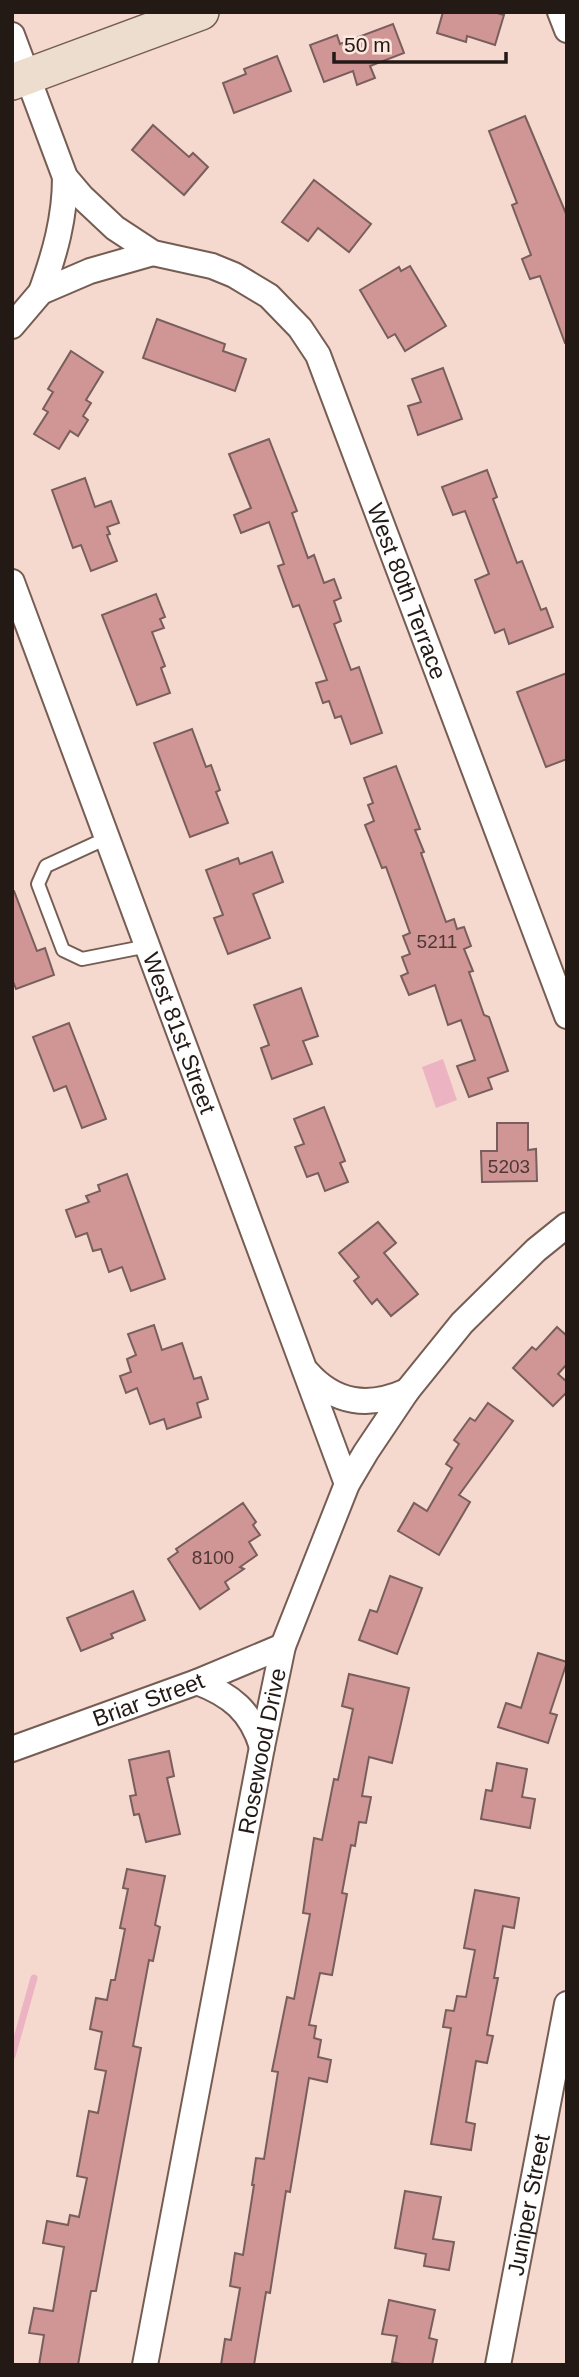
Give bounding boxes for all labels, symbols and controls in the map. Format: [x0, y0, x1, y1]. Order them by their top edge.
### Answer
scale bar [334, 21, 505, 65]
text: 50 m [344, 33, 391, 56]
street label: West 80th Terrace [362, 500, 452, 683]
house number: 5211 [417, 931, 457, 952]
street label: West 81st Street [138, 949, 221, 1118]
house number: 5203 [488, 1156, 530, 1177]
house number: 8100 [192, 1547, 234, 1568]
street label: Rosewood Drive [233, 1666, 291, 1836]
street label: Briar Street [89, 1667, 209, 1732]
street label: Juniper Street [502, 2132, 555, 2278]

